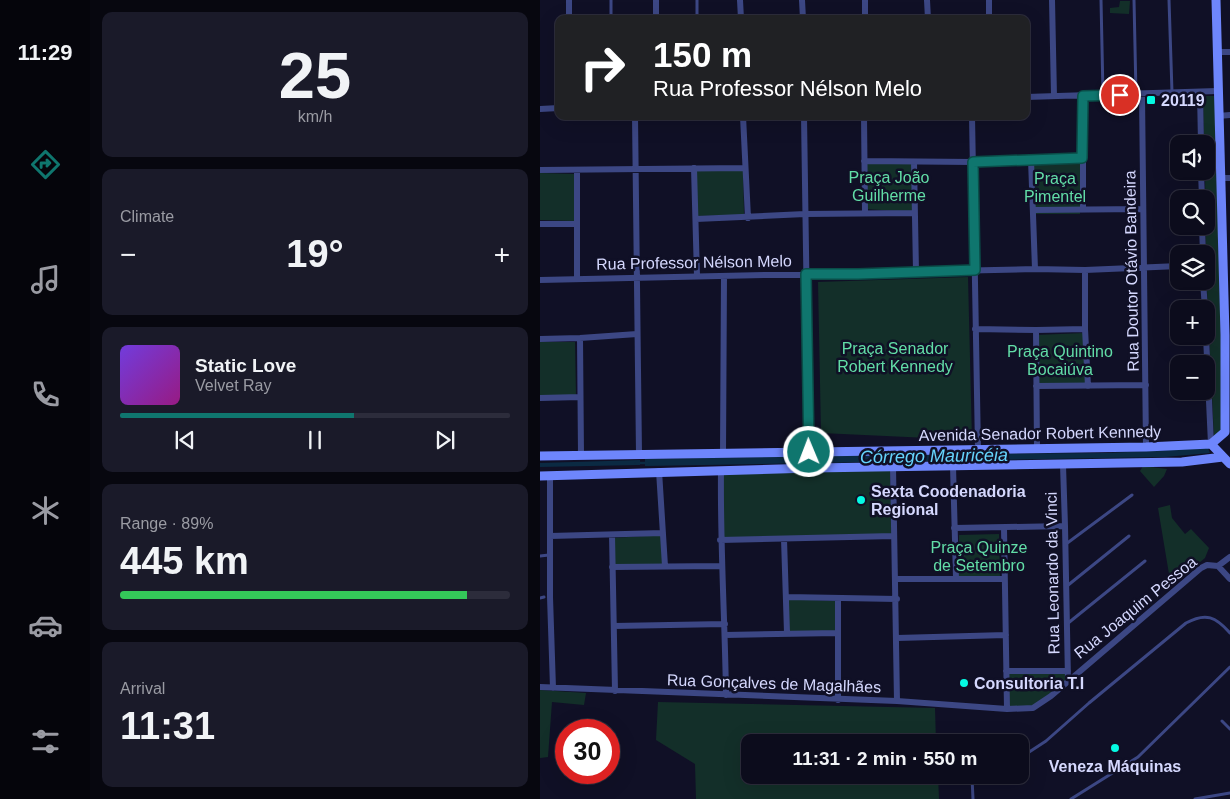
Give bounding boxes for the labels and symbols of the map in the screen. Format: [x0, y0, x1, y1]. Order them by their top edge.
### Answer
pin [1099, 74, 1141, 116]
place label: 20119 [1161, 92, 1205, 109]
marker: 20119 [1145, 94, 1157, 106]
park label: Praça João Guilherme [849, 169, 930, 204]
park label: Praça Pimentel [1024, 170, 1086, 205]
street label: Rua Doutor Otávio Bandeira [1121, 170, 1142, 372]
street label: Rua Professor Nélson Melo [596, 252, 792, 273]
park label: Praça Senador Robert Kennedy [837, 340, 953, 375]
park label: Praça Quintino Bocaiúva [1007, 343, 1113, 378]
street label: Avenida Senador Robert Kennedy [919, 423, 1161, 444]
position arrow [782, 425, 834, 477]
water label: Córrego Mauricéia [860, 445, 1008, 467]
place label: Sexta Coodenadoria Regional [871, 483, 1026, 518]
street label: Rua Leonardo da Vinci [1043, 492, 1062, 654]
marker: Sexta Coodenadoria Regional [855, 494, 867, 506]
park label: Praça Quinze de Setembro [931, 539, 1028, 574]
street label: Rua Joaquim Pessoa [1071, 553, 1200, 662]
street label: Rua Gonçalves de Magalhães [667, 671, 881, 696]
place label: Consultoria T.I [974, 675, 1084, 692]
marker: Consultoria T.I [958, 677, 970, 689]
speed limit sign: 30 [555, 719, 620, 784]
marker: Veneza Máquinas [1109, 742, 1121, 754]
place label: Veneza Máquinas [1049, 758, 1181, 775]

